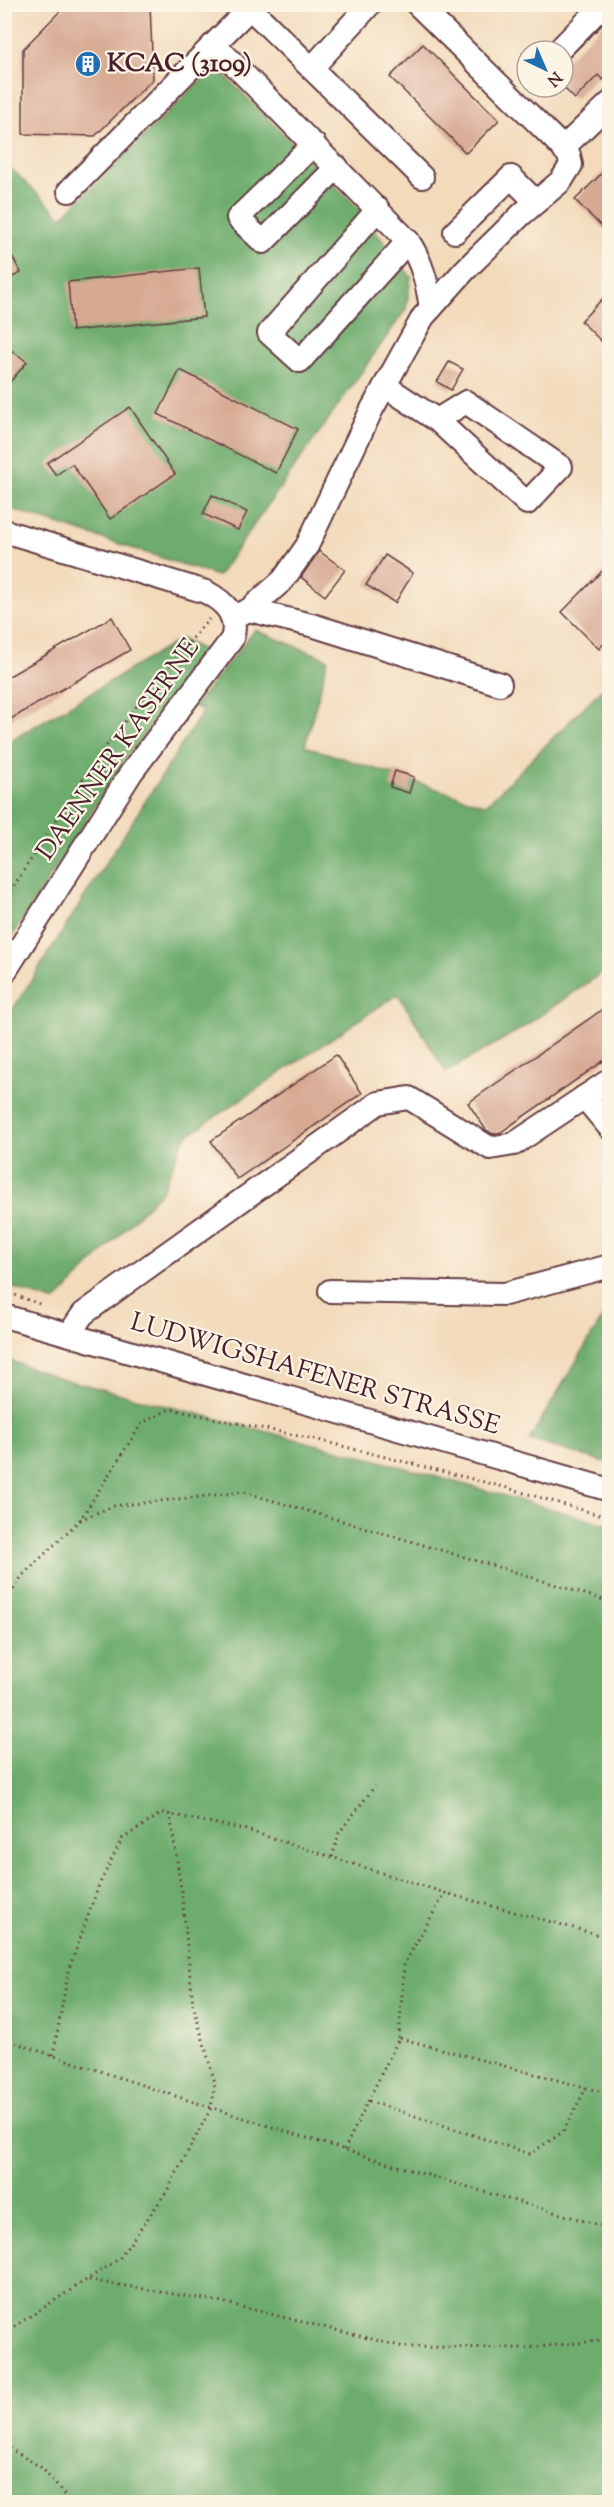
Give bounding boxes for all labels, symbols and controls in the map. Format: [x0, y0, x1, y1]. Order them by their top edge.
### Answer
north arrow [515, 39, 575, 99]
place label: KCAC (3109) [107, 46, 252, 83]
building icon: KCAC (3109) [73, 49, 103, 79]
text: N [541, 65, 566, 91]
street label: DAENNER KASERNE [28, 631, 210, 868]
street label: LUDWIGSHAFENER STRASSE [126, 1304, 504, 1446]

